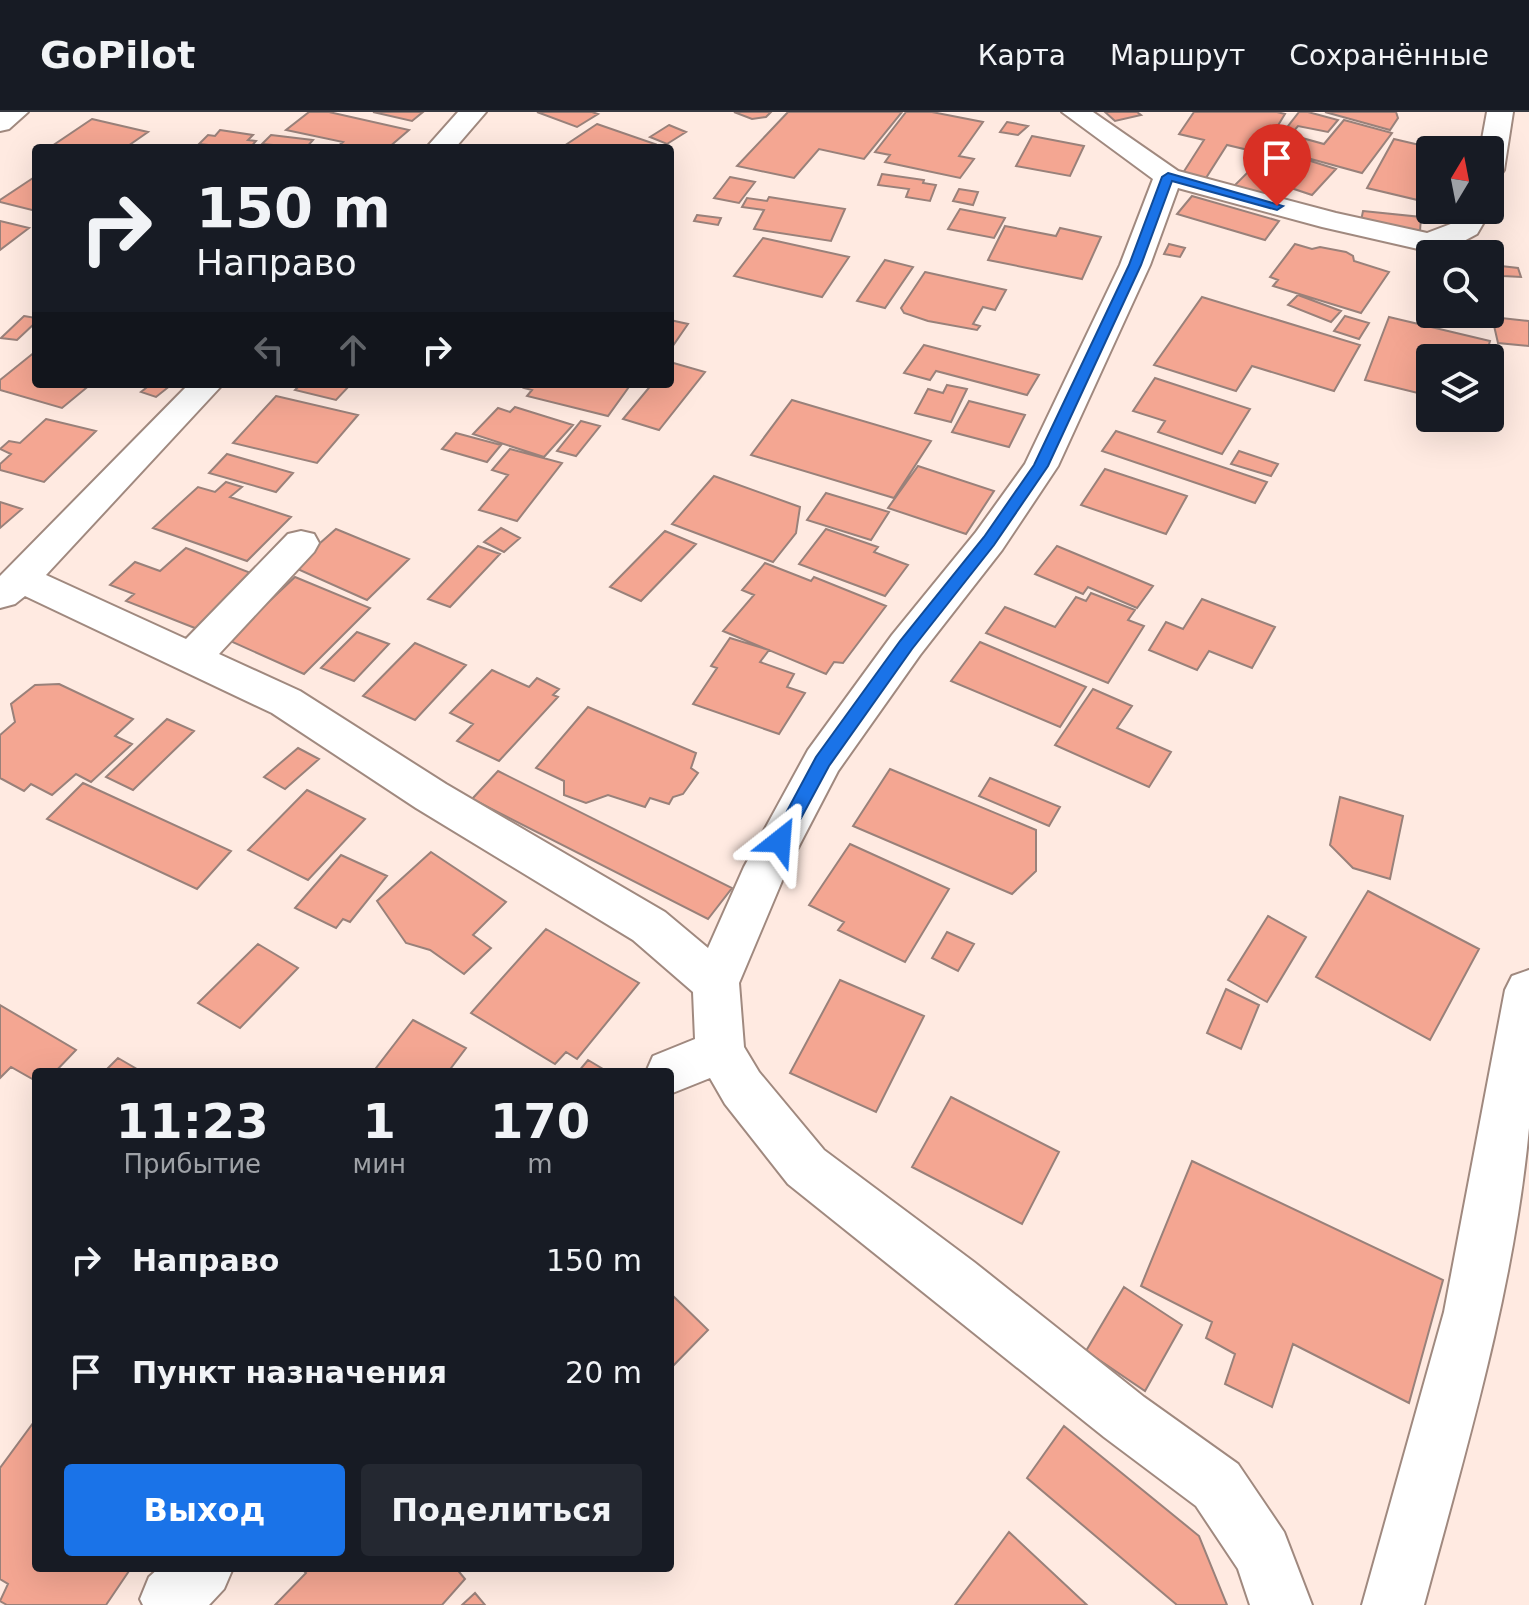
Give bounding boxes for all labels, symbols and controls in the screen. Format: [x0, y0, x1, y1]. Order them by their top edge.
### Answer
text: GoPilot [40, 33, 195, 77]
text: Карта [978, 39, 1066, 72]
text: Маршрут [1110, 39, 1245, 72]
text: Сохранённые [1289, 39, 1489, 72]
pin [1243, 124, 1311, 206]
icon: arrive [1255, 136, 1299, 180]
north arrow [1416, 136, 1504, 224]
map controls [1416, 136, 1504, 432]
text: 150 m [196, 175, 391, 240]
icon: right [64, 176, 168, 280]
button: search [1416, 240, 1504, 328]
text: Направо [196, 242, 357, 283]
icon: left [247, 328, 291, 372]
icon: ahead [331, 328, 375, 372]
icon: right [415, 328, 459, 372]
button: layers [1416, 344, 1504, 432]
position arrow [738, 799, 822, 883]
text: 11:23 [116, 1093, 269, 1149]
text: 1 [363, 1093, 396, 1149]
text: 170 [490, 1093, 590, 1149]
text: Прибытие [123, 1149, 261, 1179]
text: мин [353, 1149, 406, 1179]
text: m [527, 1149, 553, 1179]
icon: right [64, 1238, 108, 1282]
text: Направо [132, 1243, 279, 1278]
text: 150 m [546, 1243, 642, 1278]
icon: arrive [64, 1350, 108, 1394]
text: Пункт назначения [132, 1355, 447, 1390]
text: 20 m [565, 1355, 642, 1390]
button: Выход [64, 1464, 345, 1556]
button: Поделиться [361, 1464, 642, 1556]

